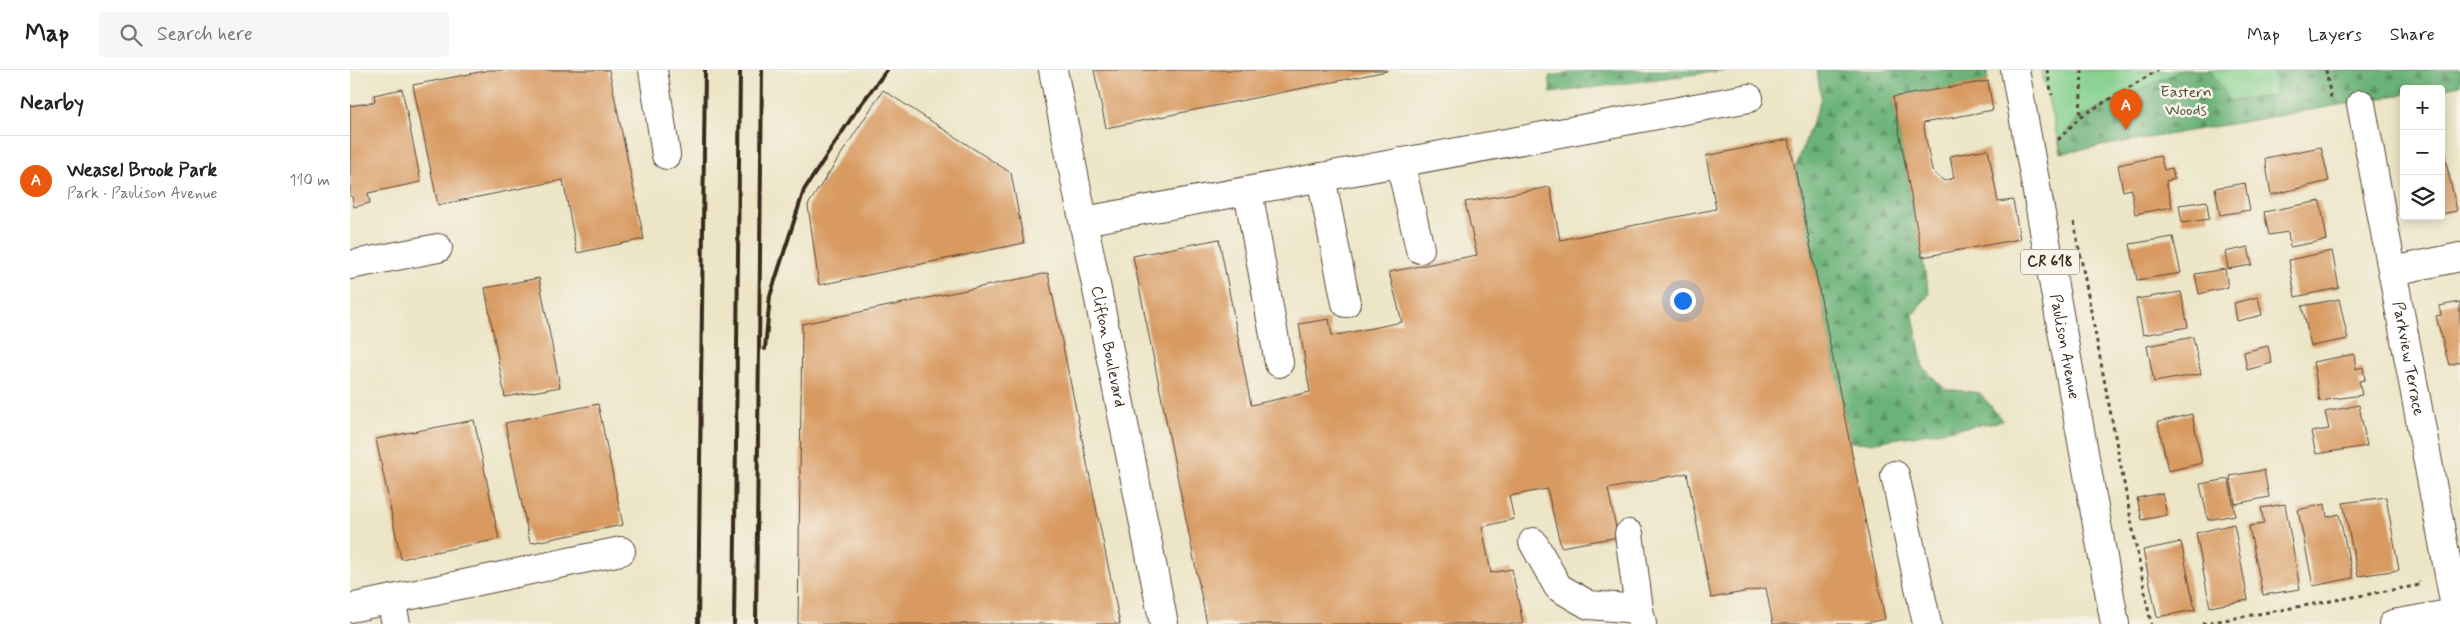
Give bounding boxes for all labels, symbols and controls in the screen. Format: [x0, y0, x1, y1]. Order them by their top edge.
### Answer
search box [99, 12, 449, 57]
text: Map [25, 19, 69, 50]
icon: search [117, 21, 145, 49]
text: Search here [157, 22, 253, 47]
text: Map [2247, 23, 2280, 47]
text: Layers [2308, 23, 2362, 47]
text: Share [2390, 23, 2435, 47]
park label: Eastern Woods [2160, 82, 2212, 121]
map controls [2400, 85, 2445, 220]
button: + [2400, 85, 2445, 130]
text: Nearby [20, 89, 84, 117]
pin: A [2110, 89, 2142, 130]
button: − [2400, 130, 2445, 175]
text: Weasel Brook Park [67, 158, 217, 183]
text: A [31, 170, 41, 191]
text: 110 m [289, 170, 330, 191]
button: layers [2400, 175, 2445, 220]
text: Park · Paulison Avenue [67, 183, 217, 204]
road number: CR 618 [2021, 250, 2079, 274]
street label: Clifton Boulevard [1086, 284, 1131, 409]
your location [1670, 288, 1696, 314]
street label: Paulison Avenue [2045, 292, 2085, 401]
street label: Parkview Terrace [2388, 300, 2430, 418]

